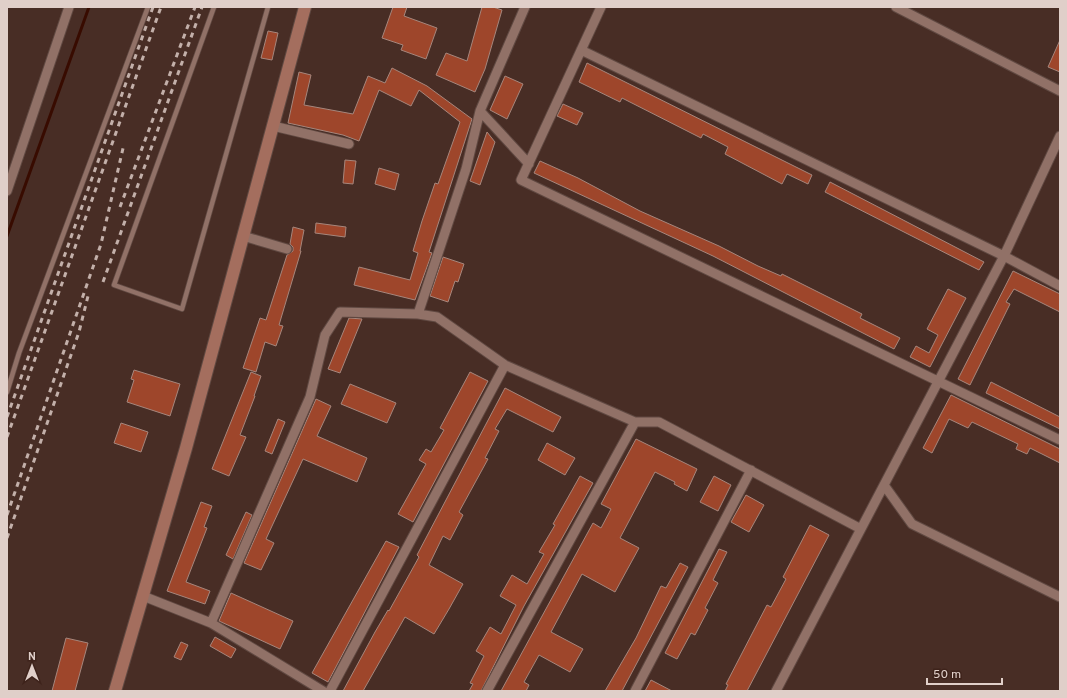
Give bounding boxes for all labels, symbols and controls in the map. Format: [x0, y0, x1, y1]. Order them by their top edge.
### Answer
north arrow [12, 646, 52, 686]
text: N [28, 650, 36, 664]
scale bar [927, 660, 1002, 686]
text: 50 m [933, 667, 961, 683]

